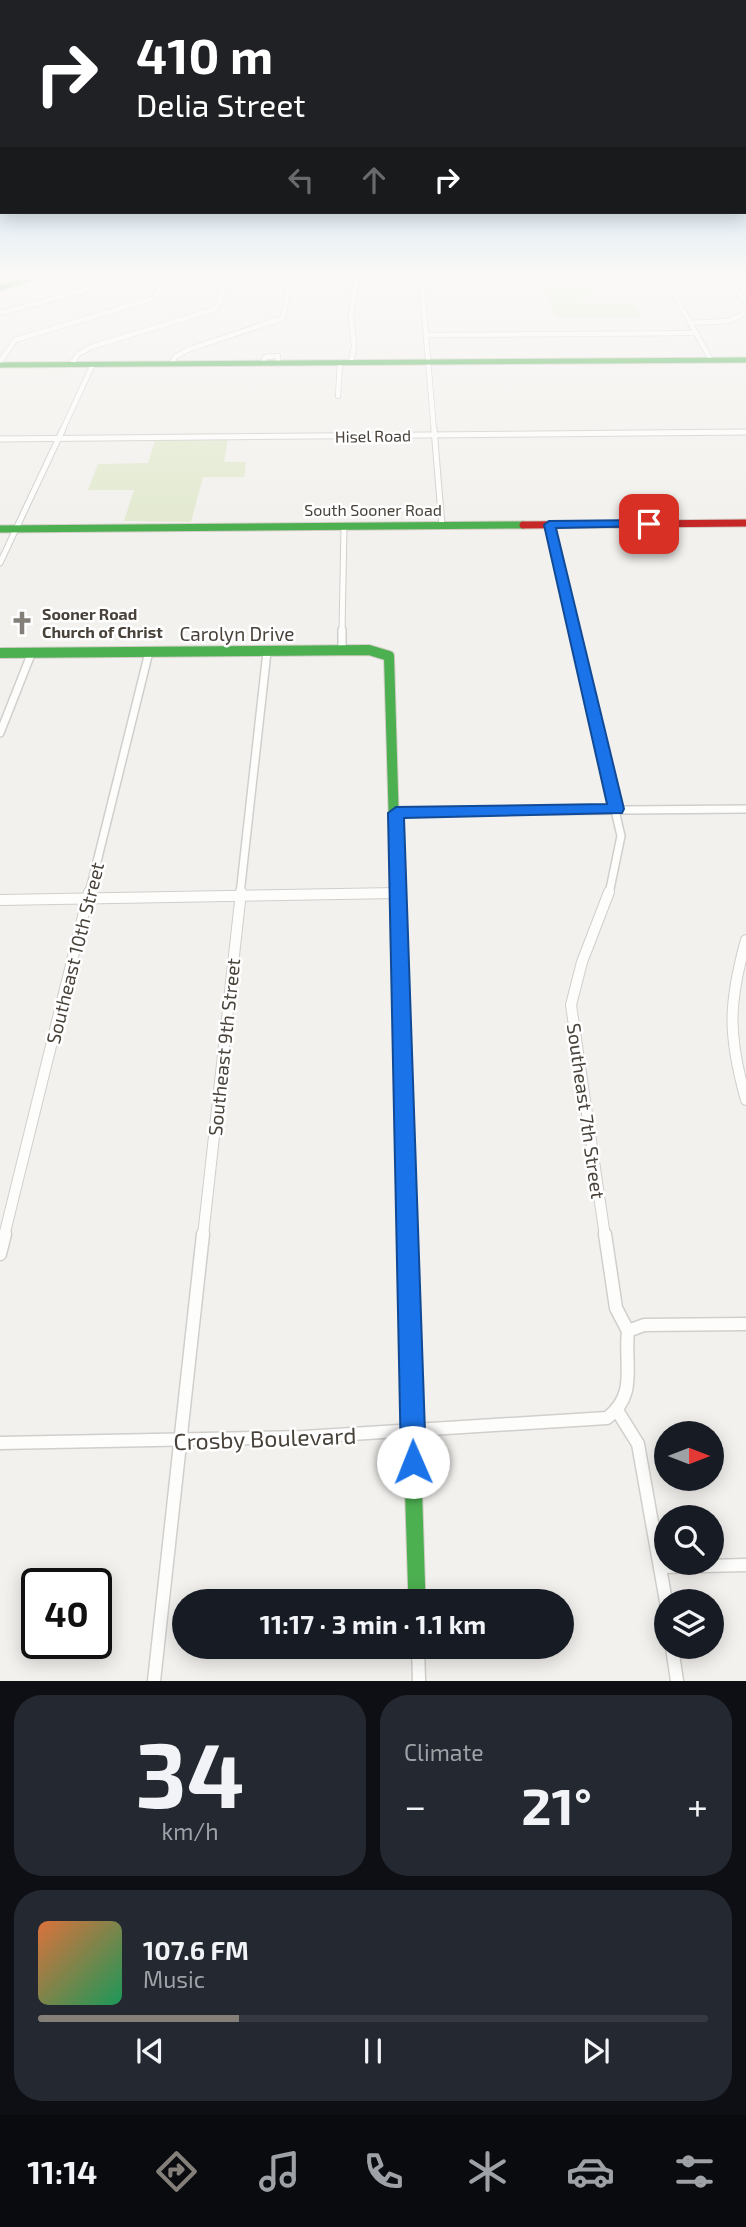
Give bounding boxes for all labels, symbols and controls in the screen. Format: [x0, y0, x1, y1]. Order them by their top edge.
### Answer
text: 410 m [136, 25, 273, 84]
icon: right [21, 28, 112, 119]
text: Delia Street [136, 85, 306, 123]
icon: left [282, 161, 320, 199]
icon: ahead [355, 161, 393, 199]
icon: right [428, 161, 466, 199]
street label: Hisel Road [335, 425, 411, 446]
pin [619, 494, 679, 554]
street label: South Sooner Road [304, 500, 442, 519]
icon: arrive [630, 505, 668, 543]
place label: Sooner Road Church of Christ [42, 604, 163, 641]
church icon: Sooner Road Church of Christ [8, 609, 36, 637]
street label: Carolyn Drive [179, 622, 295, 645]
street label: Southeast 10th Street [41, 860, 108, 1046]
street label: Southeast 9th Street [203, 957, 244, 1137]
street label: Southeast 7th Street [563, 1022, 610, 1200]
street label: Crosby Boulevard [173, 1421, 357, 1455]
north arrow [654, 1421, 724, 1491]
map controls [654, 1421, 724, 1659]
position arrow [376, 1425, 450, 1499]
button: search [654, 1505, 724, 1575]
speed limit sign: 40 [21, 1568, 112, 1659]
button: layers [654, 1589, 724, 1659]
text: 11:17 · 3 min · 1.1 km [260, 1608, 486, 1639]
text: 34 [135, 1717, 245, 1826]
text: Climate [404, 1738, 484, 1766]
text: 21° [521, 1773, 592, 1835]
text: − [404, 1782, 426, 1828]
text: + [687, 1782, 708, 1828]
text: km/h [161, 1817, 219, 1845]
text: 107.6 FM [143, 1934, 249, 1965]
text: Music [143, 1965, 205, 1993]
icon: previous [131, 2032, 169, 2070]
icon: pause [354, 2032, 392, 2070]
icon: next [577, 2032, 615, 2070]
icon: directions [152, 2147, 201, 2196]
icon: music [255, 2147, 304, 2196]
icon: phone [359, 2147, 408, 2196]
icon: climate [463, 2147, 512, 2196]
icon: car [566, 2147, 615, 2196]
icon: filters [670, 2147, 719, 2196]
text: 11:14 [27, 2152, 97, 2190]

